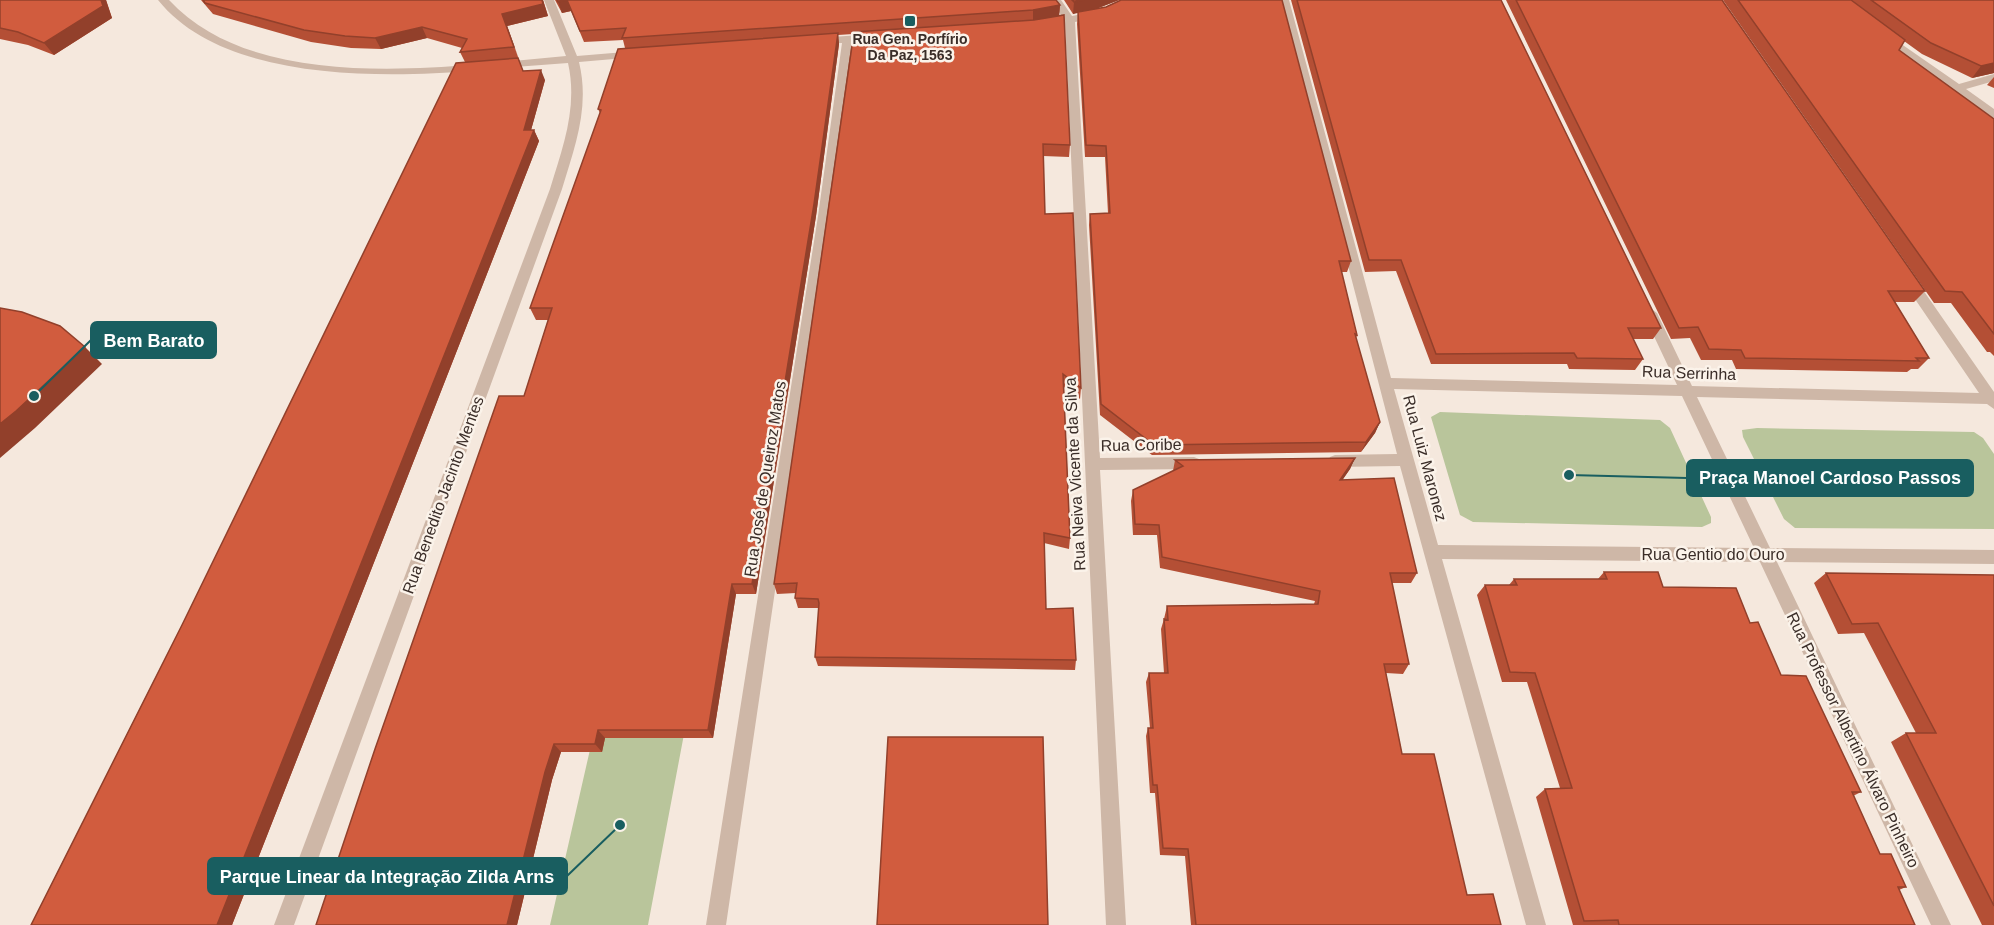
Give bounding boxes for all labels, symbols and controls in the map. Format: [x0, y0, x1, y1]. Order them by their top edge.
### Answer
marker: Rua Gen. Porfírio Da Paz, 1563 [903, 14, 917, 28]
place label: Rua Gen. Porfírio Da Paz, 1563 [852, 31, 968, 63]
callout: Bem Barato [91, 322, 216, 358]
text: Bem Barato [103, 331, 205, 351]
street label: Rua Serrinha [1642, 363, 1737, 383]
street label: Rua Neiva Vicente da Silva [1061, 377, 1089, 571]
street label: Rua José de Queiroz Matos [741, 380, 789, 578]
street label: Rua Luiz Maronez [1400, 393, 1450, 523]
street label: Rua Benedito Jacinto Mentes [399, 394, 487, 596]
street label: Rua Coribe [1100, 436, 1182, 454]
callout: Praça Manoel Cardoso Passos [1687, 460, 1973, 496]
text: Praça Manoel Cardoso Passos [1699, 468, 1961, 488]
street label: Rua Gentio do Ouro [1641, 546, 1785, 563]
street label: Rua Professor Albertino Álvaro Pinheiro [1784, 609, 1923, 871]
callout: Parque Linear da Integração Zilda Arns [208, 858, 567, 894]
text: Parque Linear da Integração Zilda Arns [220, 867, 554, 887]

